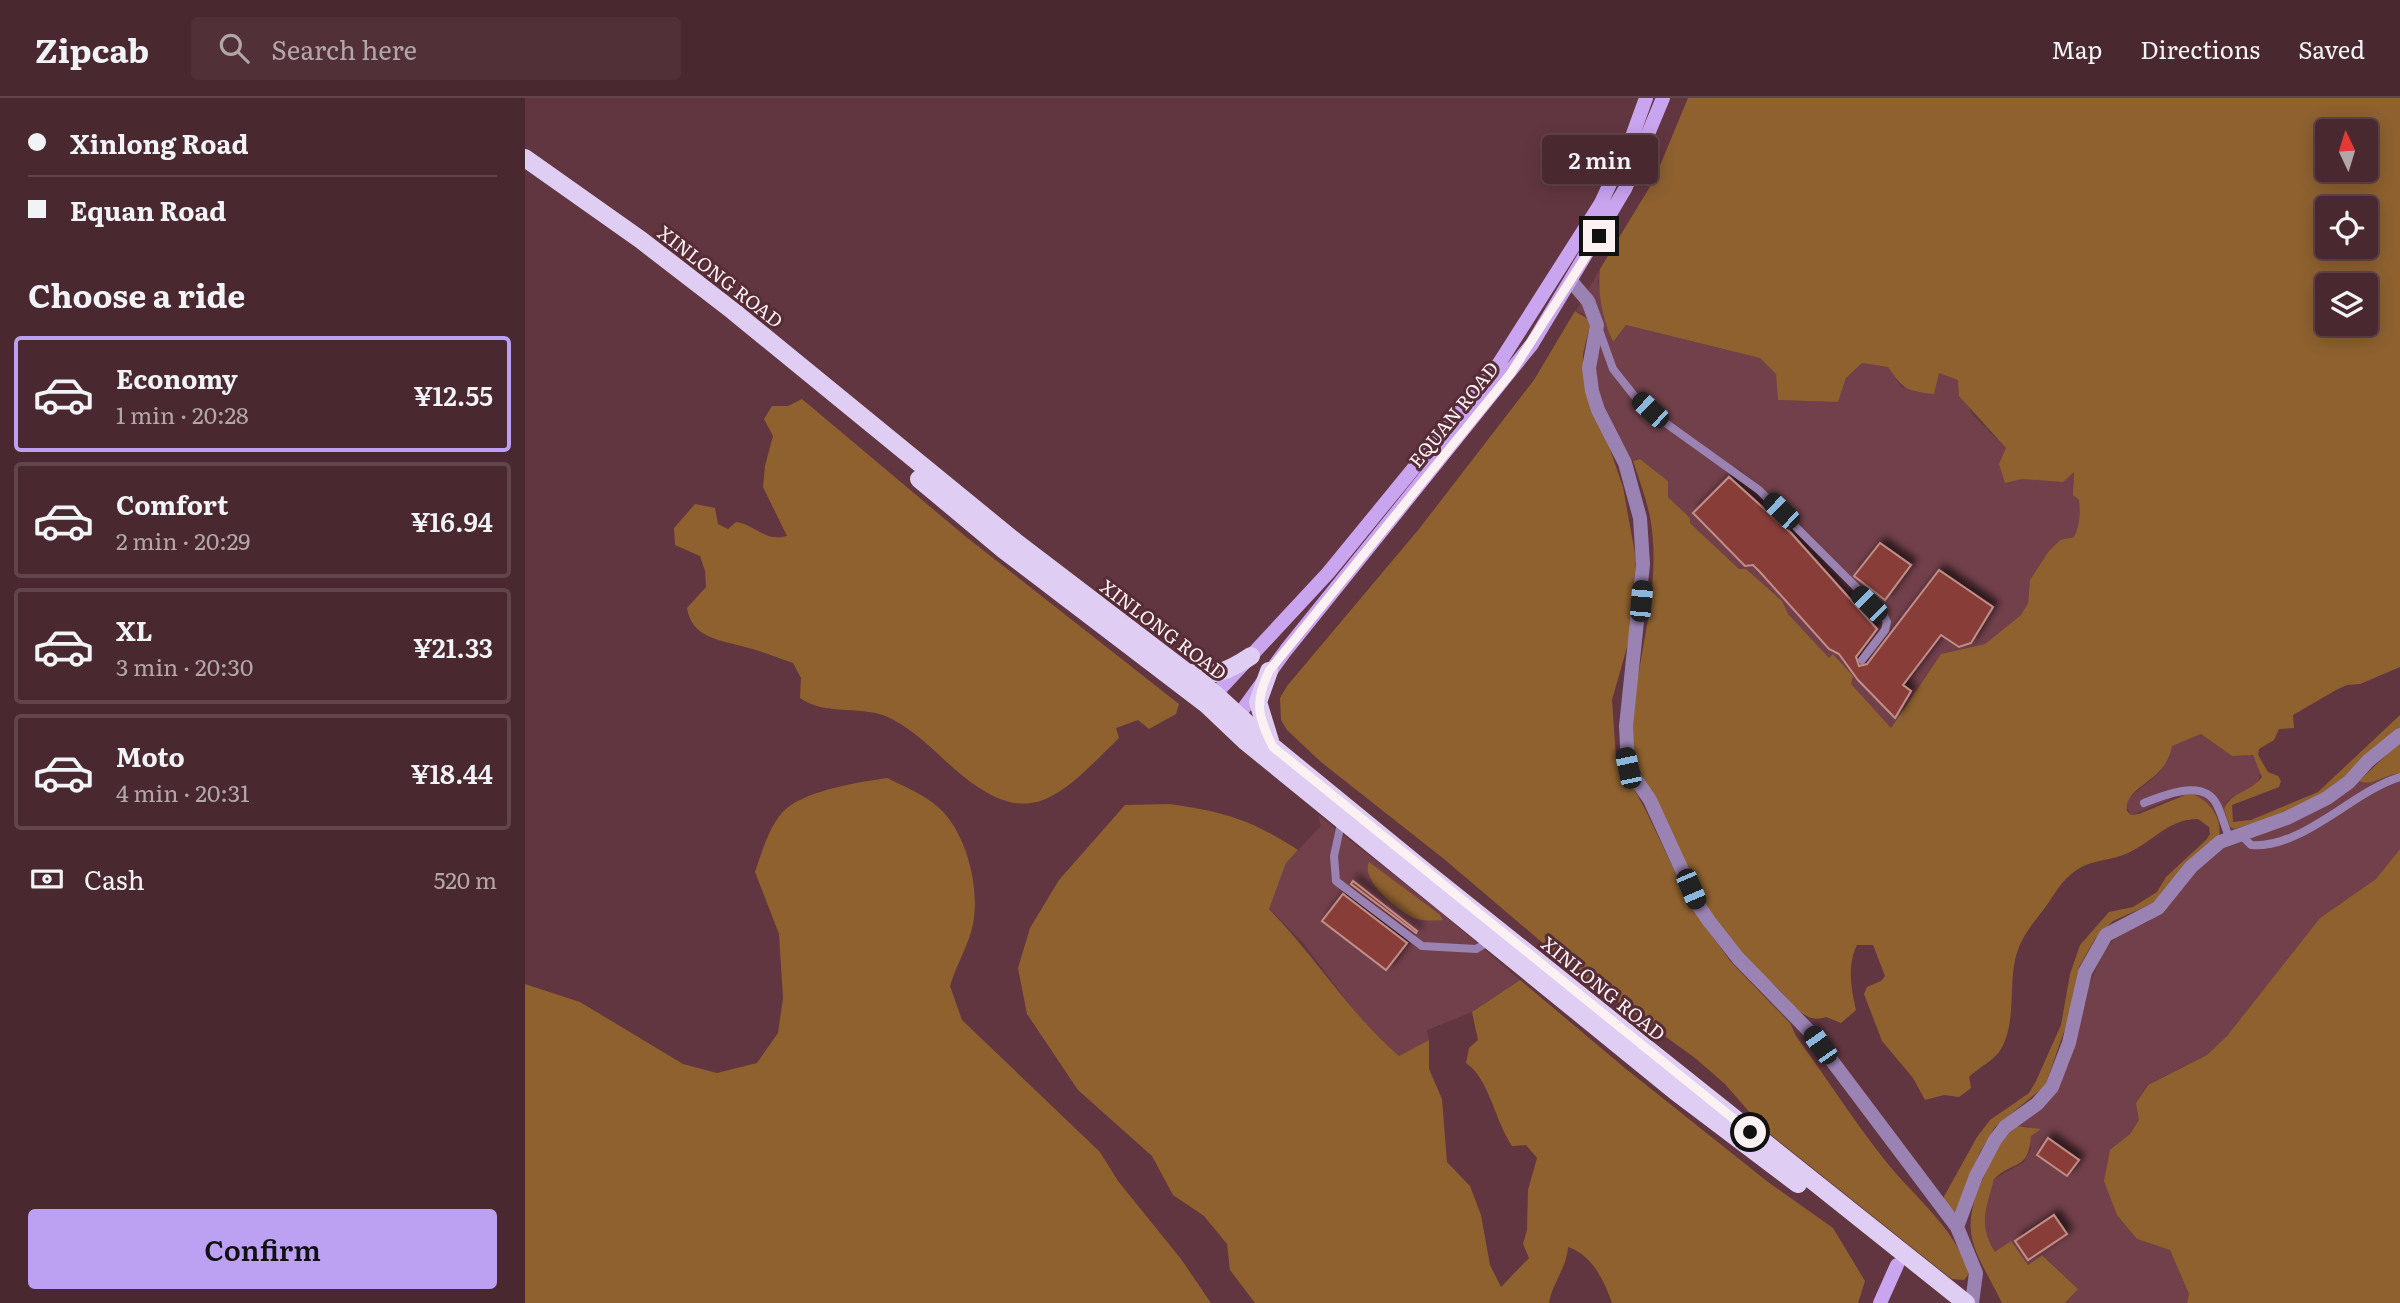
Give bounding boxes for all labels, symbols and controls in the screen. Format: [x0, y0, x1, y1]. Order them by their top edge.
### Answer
search box [191, 17, 681, 80]
text: Zipcab [35, 24, 149, 73]
icon: search [215, 29, 253, 67]
text: Search here [271, 29, 417, 68]
text: Map [2051, 31, 2102, 66]
text: Directions [2140, 31, 2260, 66]
text: Saved [2298, 31, 2365, 66]
north arrow [2315, 119, 2378, 182]
map controls [2315, 119, 2378, 336]
text: Xinlong Road [70, 123, 249, 162]
callout: 2 min [1541, 135, 1657, 184]
text: 2 min [1568, 142, 1632, 176]
text: Equan Road [70, 190, 226, 229]
button: locate [2315, 196, 2378, 259]
street label: XINLONG ROAD [652, 218, 790, 334]
route end [1583, 220, 1615, 252]
text: Choose a ride [28, 270, 245, 318]
button: layers [2315, 273, 2378, 336]
street label: EQUAN ROAD [1401, 355, 1505, 473]
text: Economy [116, 358, 238, 397]
icon: car [32, 363, 95, 426]
text: ¥12.55 [414, 375, 493, 414]
car [1628, 388, 1673, 432]
text: 1 min · 20:28 [116, 397, 249, 431]
text: Comfort [116, 484, 228, 523]
icon: car [32, 489, 95, 552]
car [1759, 489, 1804, 533]
text: ¥16.94 [411, 501, 493, 540]
text: 2 min · 20:29 [116, 523, 250, 557]
street label: XINLONG ROAD [1095, 572, 1233, 686]
car [1629, 579, 1654, 623]
car [1847, 582, 1892, 626]
text: XL [116, 610, 153, 649]
icon: car [32, 615, 95, 678]
text: ¥21.33 [413, 627, 493, 666]
text: 3 min · 20:30 [116, 649, 253, 683]
text: Moto [116, 736, 185, 775]
icon: car [32, 741, 95, 804]
car [1614, 745, 1643, 791]
text: ¥18.44 [411, 753, 493, 792]
text: 4 min · 20:31 [116, 775, 250, 809]
text: Cash [84, 859, 145, 898]
icon: cash [28, 860, 66, 898]
text: 520 m [434, 862, 497, 896]
car [1674, 866, 1709, 912]
street label: XINLONG ROAD [1536, 929, 1672, 1047]
car [1800, 1022, 1841, 1068]
route start [1734, 1116, 1766, 1148]
button: Confirm [28, 1209, 497, 1289]

